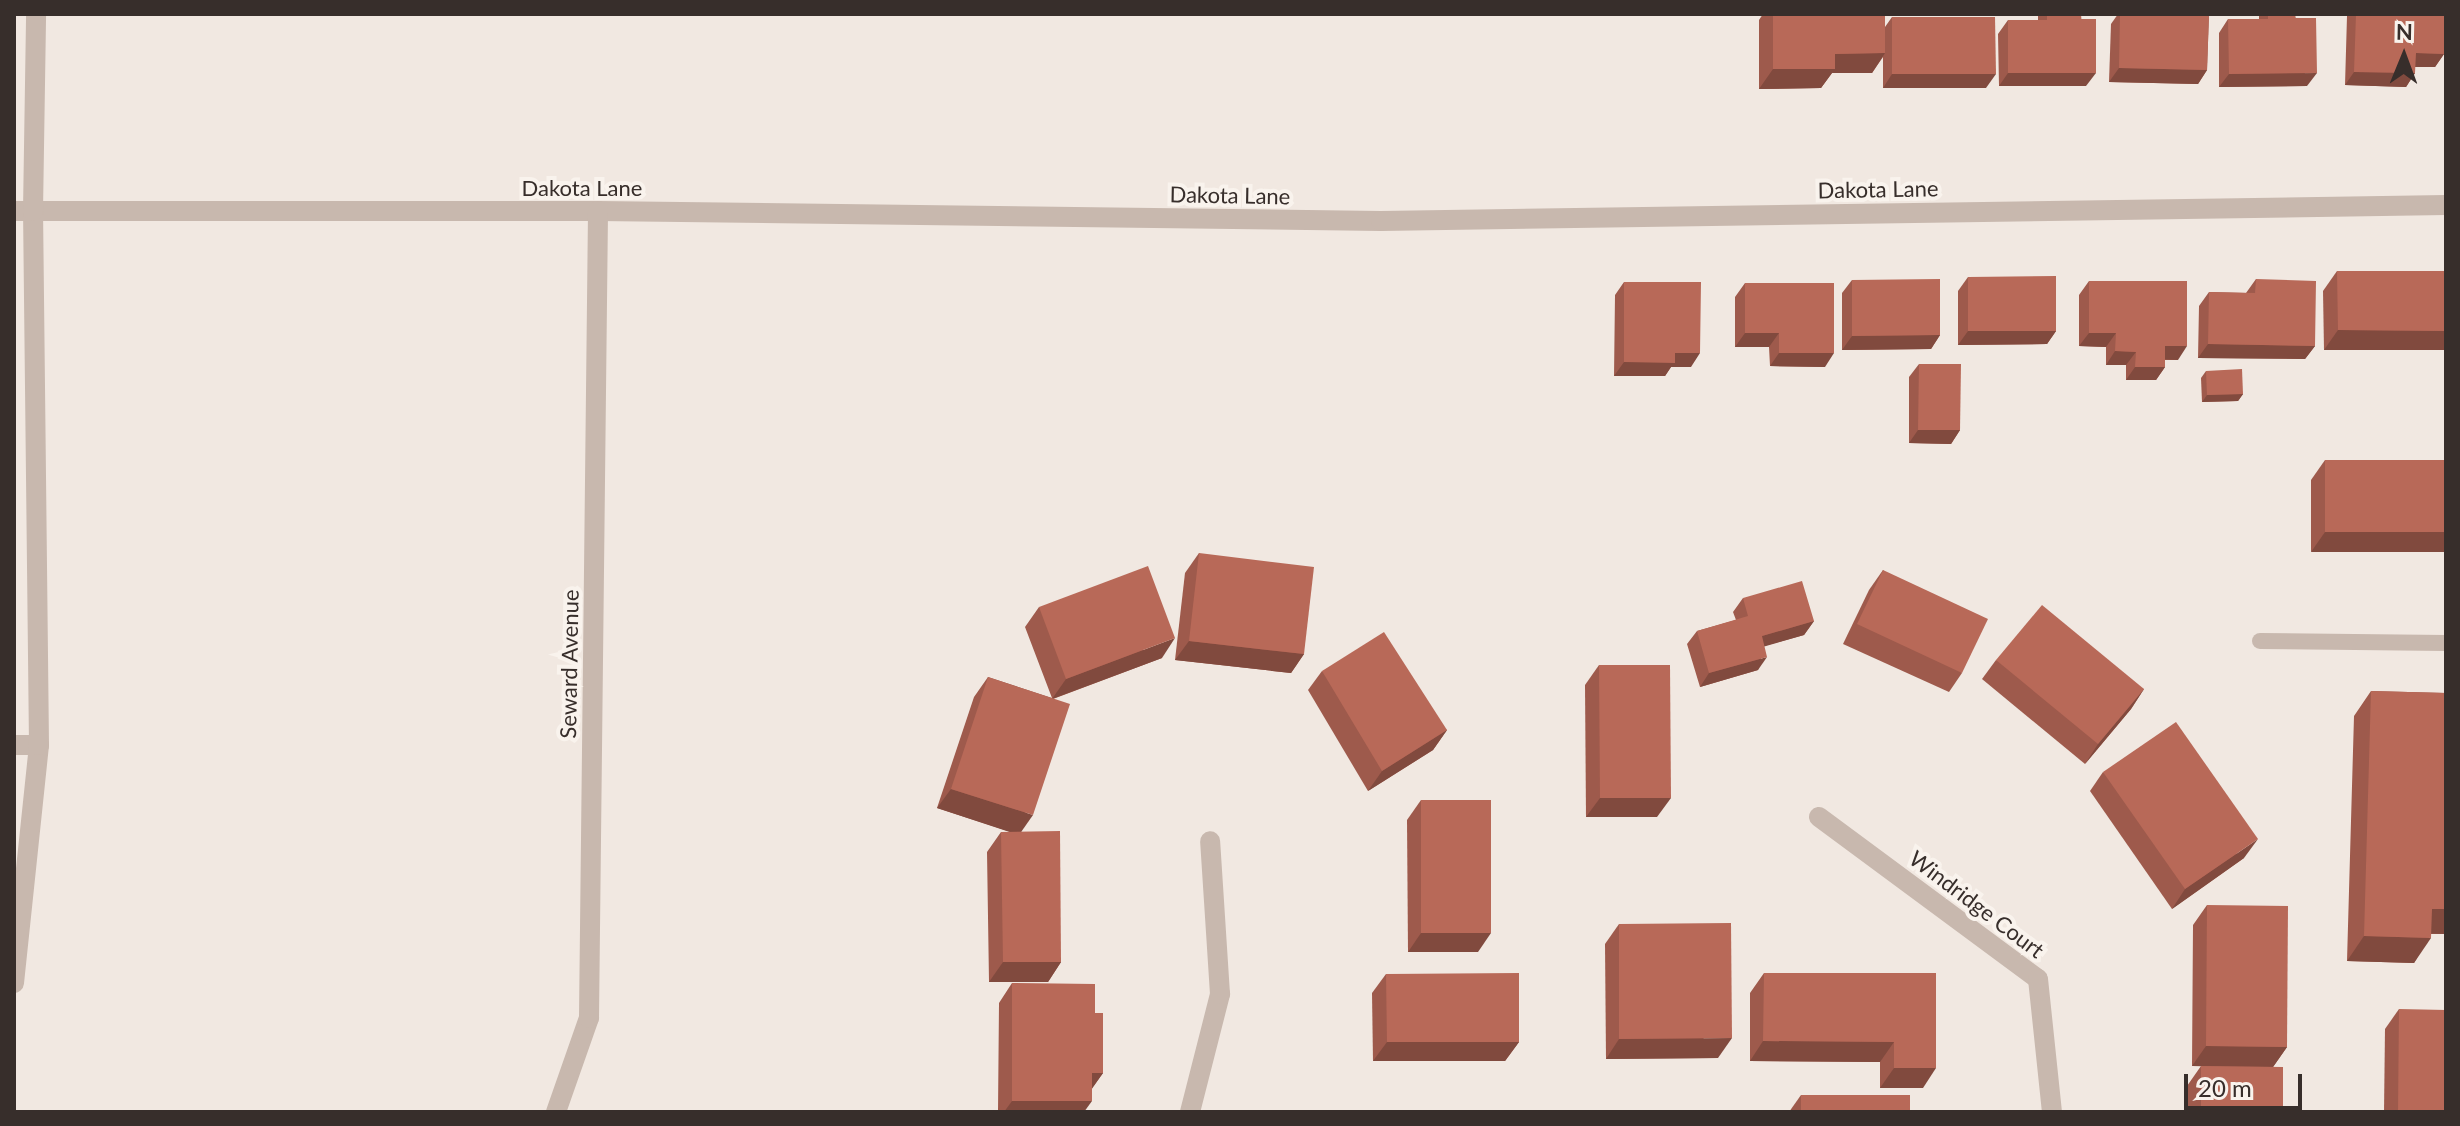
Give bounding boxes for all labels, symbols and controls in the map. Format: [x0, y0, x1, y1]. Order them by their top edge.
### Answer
north arrow [2364, 16, 2444, 96]
text: N [2396, 18, 2413, 45]
street label: Dakota Lane [522, 175, 642, 201]
street label: Dakota Lane [1817, 175, 1939, 203]
street label: Dakota Lane [1169, 181, 1291, 209]
street label: Seward Avenue [554, 589, 584, 739]
street label: Windridge Court [1904, 845, 2050, 963]
scale bar [2188, 1058, 2306, 1108]
text: 20 m [2198, 1073, 2252, 1102]

